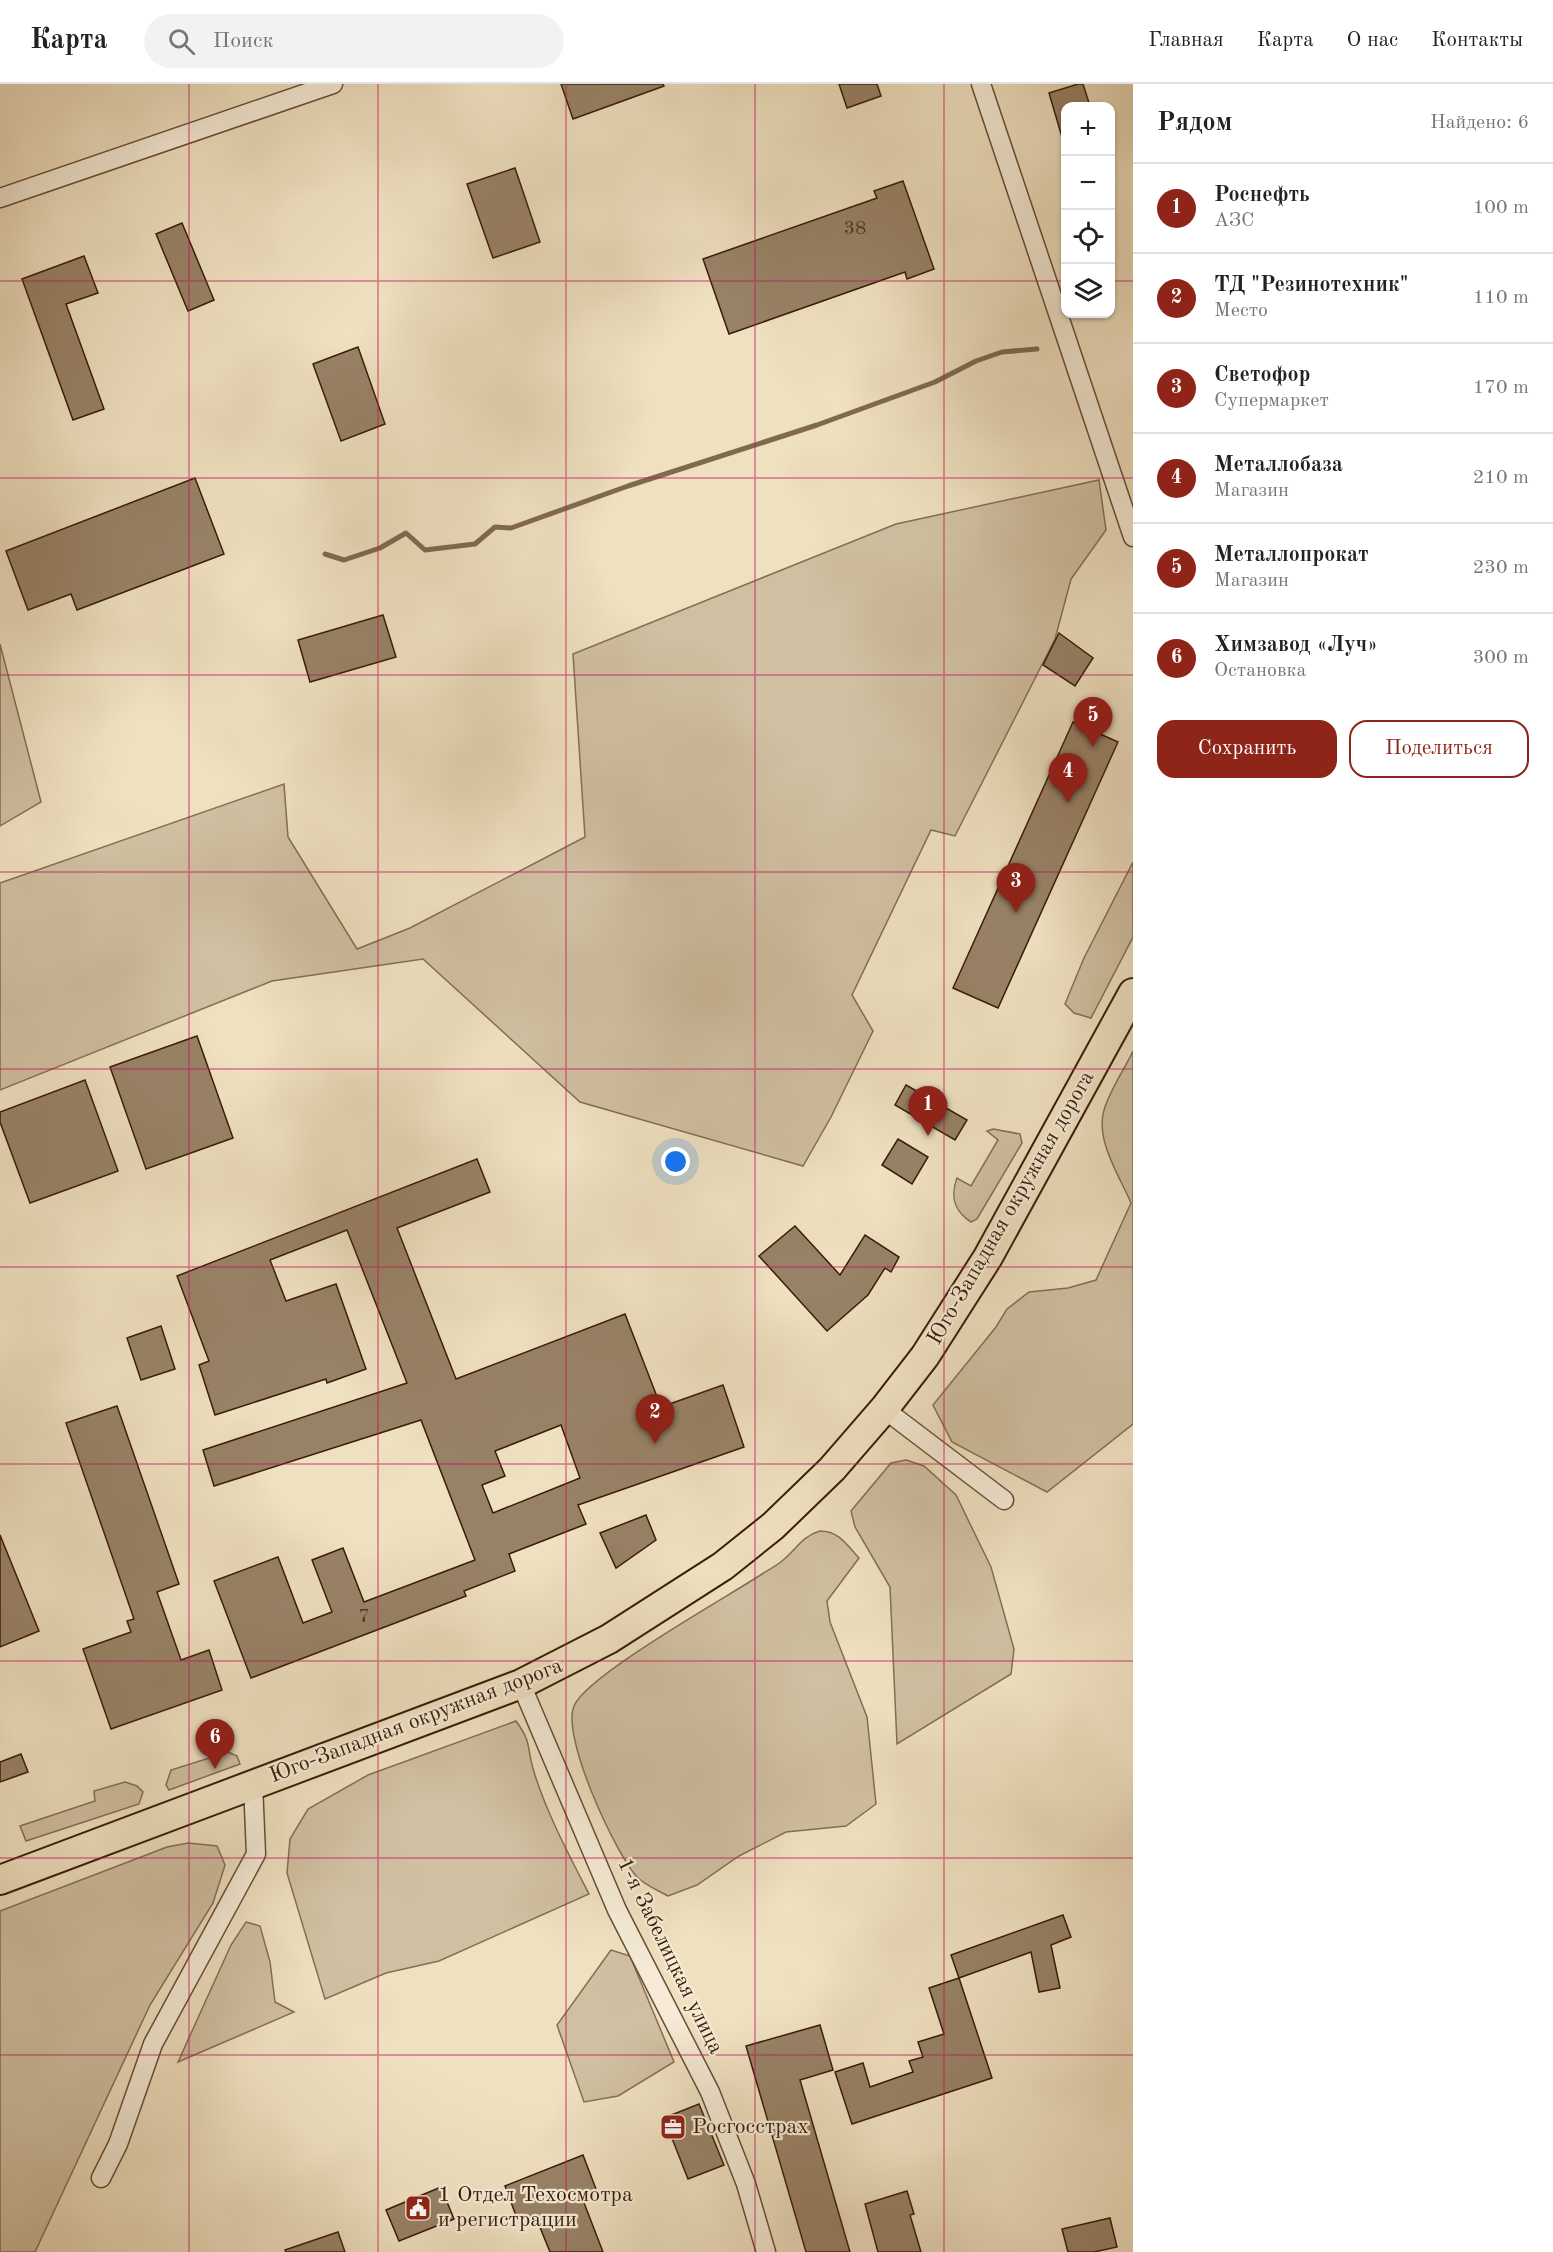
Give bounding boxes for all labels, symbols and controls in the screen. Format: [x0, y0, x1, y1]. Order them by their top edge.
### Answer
search box [144, 14, 564, 68]
icon: search [165, 25, 198, 58]
text: Карта [30, 27, 108, 55]
text: Поиск [213, 30, 274, 52]
text: Главная [1148, 30, 1224, 51]
text: Карта [1257, 30, 1314, 51]
text: О нас [1347, 30, 1398, 51]
text: Контакты [1431, 30, 1523, 51]
map controls [1061, 102, 1115, 318]
button: + [1061, 102, 1115, 156]
text: Рядом [1157, 110, 1232, 136]
text: Найдено: 6 [1430, 113, 1529, 133]
button: − [1061, 156, 1115, 210]
text: Роснефть [1214, 184, 1310, 206]
text: 1 [1171, 198, 1182, 218]
text: 100 m [1473, 198, 1529, 218]
button: locate [1061, 210, 1115, 264]
text: АЗС [1214, 211, 1255, 231]
house number: 38 [843, 219, 867, 239]
button: layers [1061, 264, 1115, 318]
text: ТД "Резинотехник" [1214, 274, 1408, 296]
text: 2 [1171, 288, 1182, 308]
text: 110 m [1473, 288, 1529, 308]
text: Место [1214, 301, 1268, 321]
text: Светофор [1214, 364, 1310, 386]
text: 3 [1171, 378, 1182, 398]
text: 170 m [1473, 378, 1529, 398]
text: Супермаркет [1214, 391, 1329, 411]
text: Металлобаза [1214, 454, 1343, 476]
text: 4 [1171, 468, 1182, 488]
text: 210 m [1473, 468, 1529, 488]
text: Магазин [1214, 481, 1289, 501]
text: Металлопрокат [1214, 544, 1369, 566]
text: 5 [1171, 558, 1182, 578]
text: 230 m [1473, 558, 1529, 578]
text: Магазин [1214, 571, 1289, 591]
text: Химзавод «Луч» [1214, 634, 1378, 656]
text: 6 [1171, 648, 1182, 668]
text: 300 m [1473, 648, 1529, 668]
text: Остановка [1214, 661, 1306, 681]
pin: 5 [1074, 698, 1112, 747]
button: Сохранить [1157, 720, 1337, 778]
button: Поделиться [1349, 720, 1529, 778]
pin: 4 [1048, 754, 1088, 803]
pin: 3 [996, 864, 1036, 913]
street label: Юго-Западная окружная дорога [923, 1067, 1099, 1349]
pin: 1 [908, 1086, 948, 1136]
your location [661, 1147, 690, 1176]
pin: 2 [636, 1394, 674, 1444]
house number: 7 [358, 1607, 370, 1627]
street label: Юго-Западная окружная дорога [266, 1655, 566, 1787]
pin: 6 [196, 1720, 234, 1769]
street label: 1-я Забелицкая улица [613, 1855, 727, 2058]
office icon: Росгосстрах [658, 2112, 688, 2142]
place label: Росгосстрах [692, 2116, 809, 2138]
place label: 1 Отдел Техосмотра и регистрации [438, 2184, 633, 2231]
public building icon: 1 Отдел Техосмотра и регистрации [403, 2193, 433, 2223]

